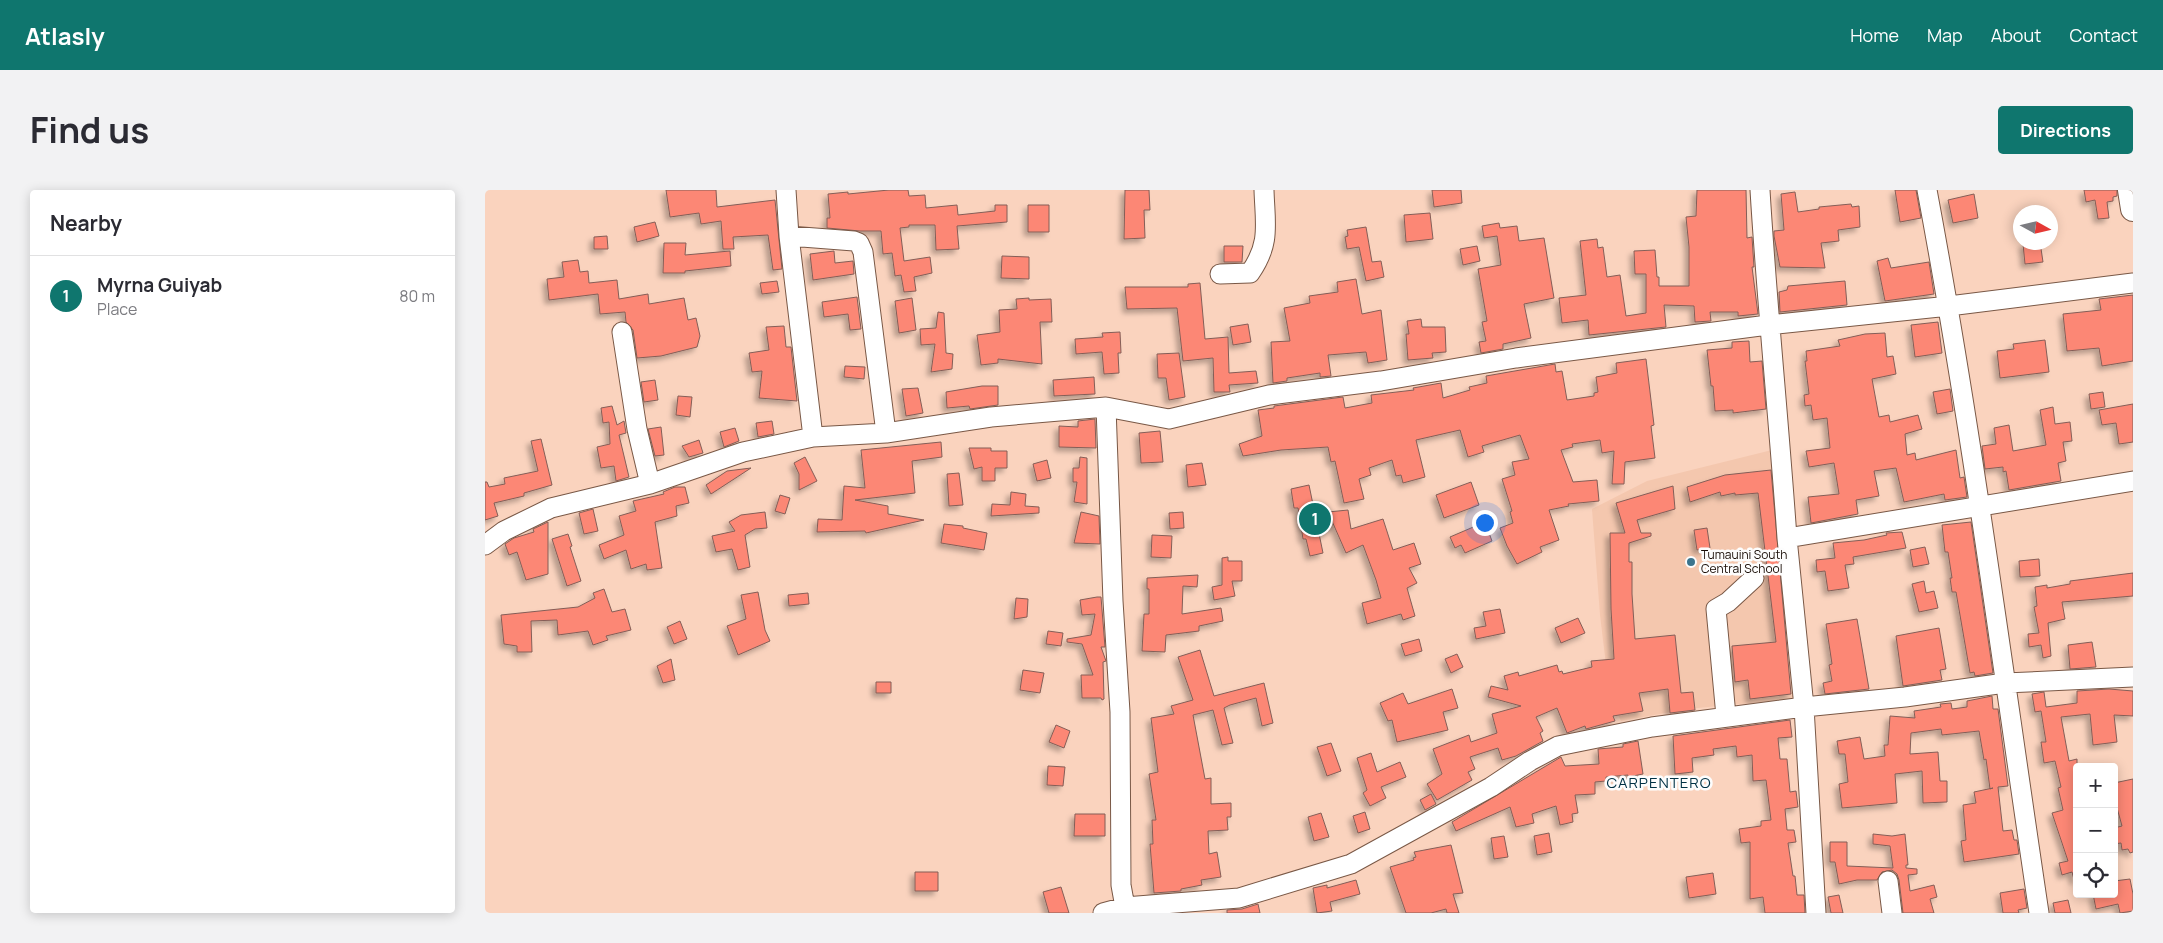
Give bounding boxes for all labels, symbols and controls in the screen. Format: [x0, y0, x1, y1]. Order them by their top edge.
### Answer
text: Atlasly [25, 19, 105, 52]
text: Home [1850, 23, 1899, 47]
text: Map [1927, 23, 1963, 47]
text: About [1991, 23, 2041, 47]
text: Contact [2069, 23, 2138, 47]
text: Find us [30, 106, 149, 154]
button: Directions [1998, 106, 2133, 154]
north arrow [2013, 205, 2058, 250]
text: Nearby [50, 209, 122, 237]
text: Myrna Guiyab [97, 272, 222, 298]
text: 1 [62, 285, 70, 307]
text: 80 m [399, 285, 435, 307]
text: Place [97, 298, 137, 320]
pin: 1 [1299, 500, 1331, 538]
your location [1472, 510, 1498, 536]
place label: Tumauini South Central School [1701, 546, 1787, 577]
marker: Tumauini South Central School [1685, 556, 1697, 568]
map controls [2073, 763, 2118, 898]
button: + [2073, 763, 2118, 808]
district label: CARPENTERO [1606, 772, 1712, 793]
button: − [2073, 808, 2118, 853]
button: locate [2073, 853, 2118, 898]

